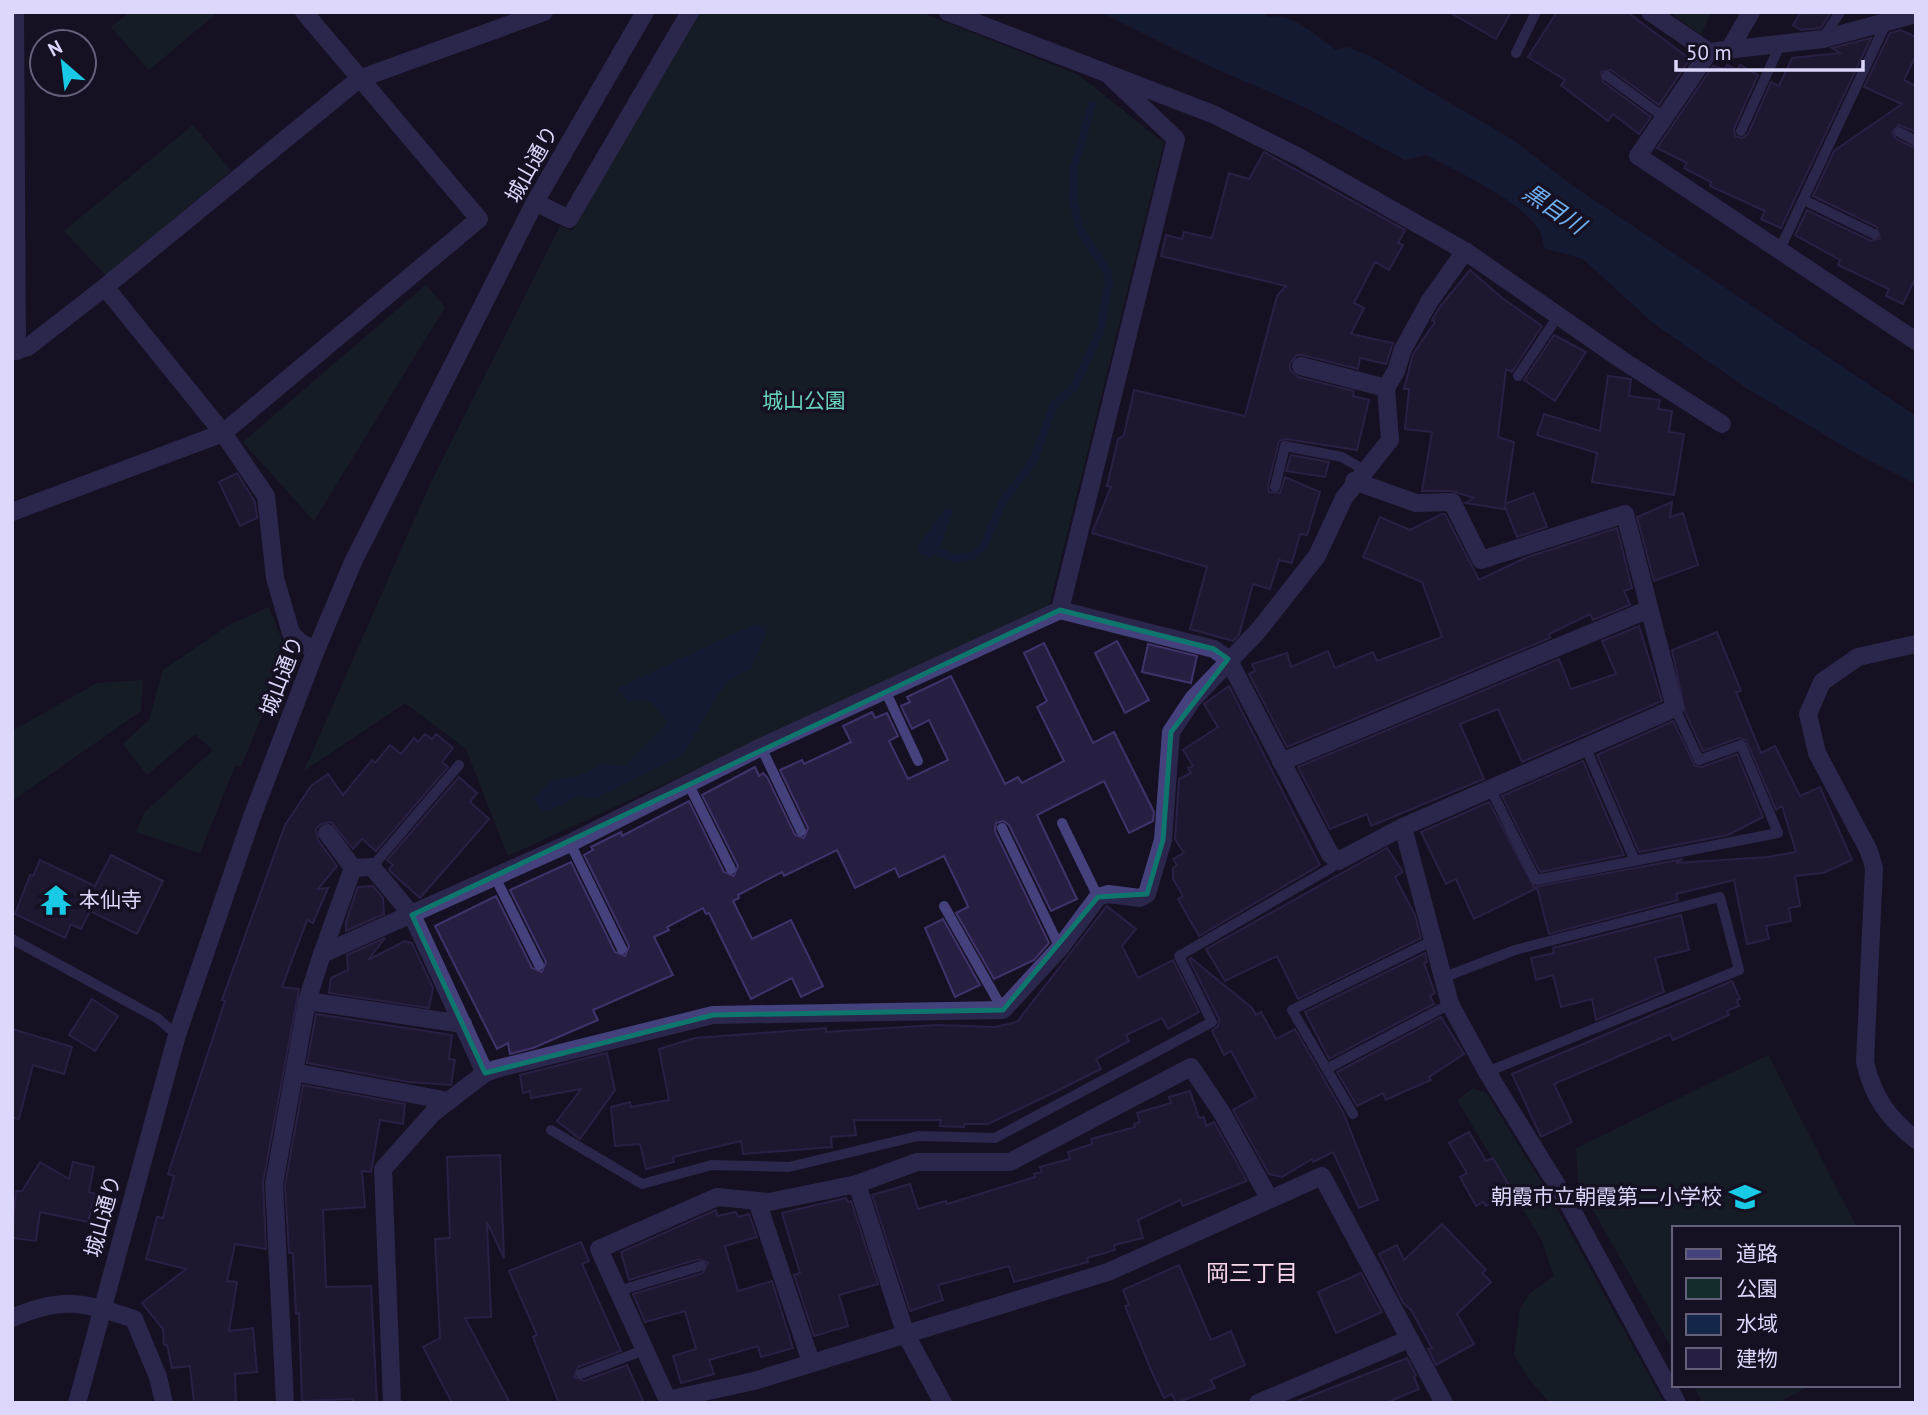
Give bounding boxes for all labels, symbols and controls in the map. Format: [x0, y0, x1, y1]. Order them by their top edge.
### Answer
north arrow [28, 28, 98, 98]
scale bar [1676, 28, 1863, 72]
text: N [44, 34, 66, 62]
text: 50 m [1686, 39, 1732, 66]
street label: 城山通り [499, 120, 564, 207]
water label: 黒目川 [1518, 177, 1593, 242]
park label: 城山公園 [762, 387, 846, 414]
street label: 城山通り [254, 632, 309, 720]
temple icon: 本仙寺 [39, 883, 73, 917]
place label: 本仙寺 [79, 886, 142, 913]
street label: 城山通り [79, 1172, 126, 1260]
school or university icon: 朝霞市立朝霞第二小学校 [1728, 1180, 1762, 1214]
place label: 朝霞市立朝霞第二小学校 [1491, 1183, 1722, 1210]
legend [1672, 1226, 1900, 1387]
text: 道路 [1736, 1240, 1778, 1267]
district label: 岡三丁目 [1206, 1258, 1298, 1287]
text: 公園 [1736, 1275, 1778, 1302]
text: 水域 [1736, 1310, 1778, 1337]
text: 建物 [1736, 1345, 1778, 1372]

